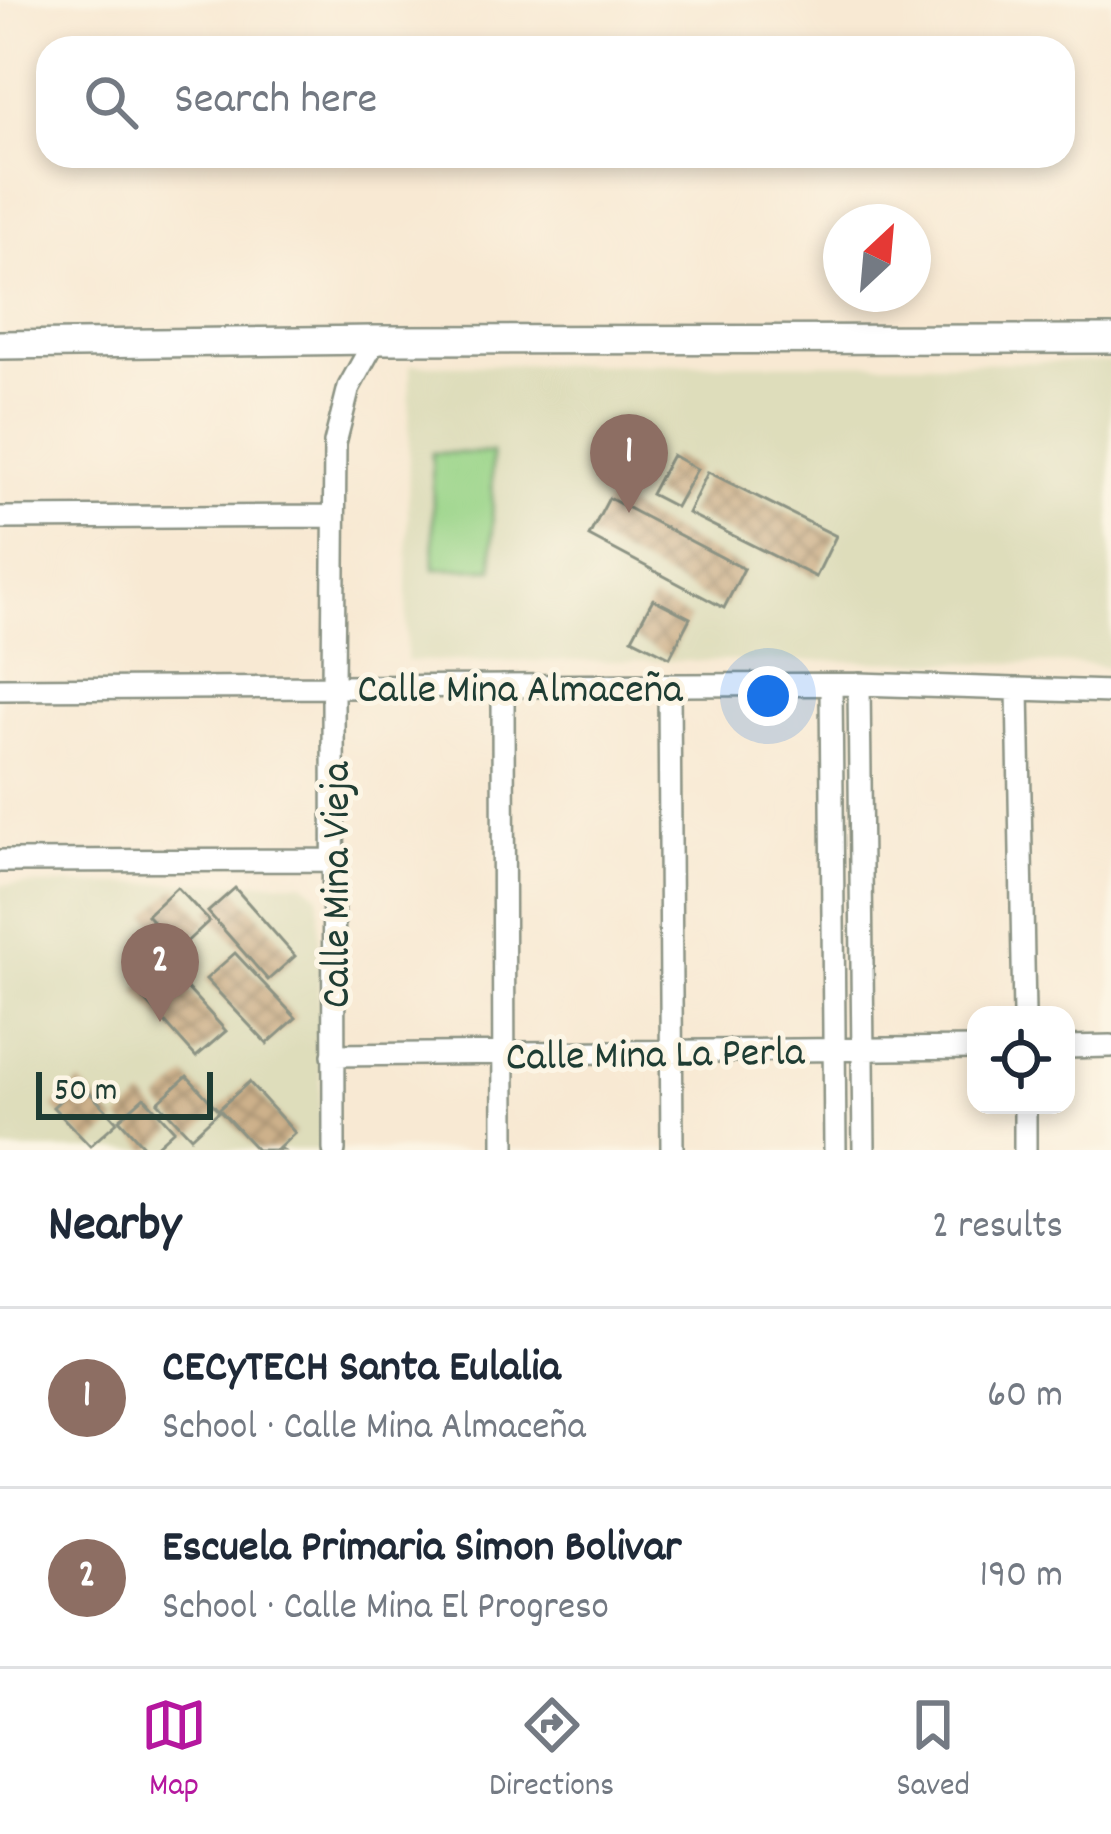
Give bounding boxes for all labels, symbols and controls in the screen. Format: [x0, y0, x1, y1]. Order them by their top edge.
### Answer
search box [36, 36, 1075, 168]
icon: search [78, 69, 144, 135]
text: Search here [174, 70, 377, 134]
north arrow [823, 204, 931, 312]
pin: 1 [590, 414, 668, 513]
street label: Calle Mina Almaceña [357, 663, 684, 723]
your location [738, 666, 798, 726]
street label: Calle Mina Vieja [310, 760, 370, 1008]
pin: 2 [121, 923, 199, 1022]
map controls [967, 1006, 1075, 1114]
button: locate [967, 1006, 1075, 1114]
street label: Calle Mina La Perla [505, 1025, 806, 1091]
scale bar [36, 1066, 213, 1119]
text: 50 m [54, 1069, 118, 1116]
text: Nearby [48, 1192, 181, 1264]
text: 2 results [932, 1201, 1063, 1256]
text: CECyTECH Santa Eulalia [162, 1338, 561, 1402]
text: 1 [83, 1370, 91, 1425]
text: 60 m [987, 1370, 1063, 1425]
text: School · Calle Mina Almaceña [162, 1402, 586, 1457]
text: Escuela Primaria Simon Bolivar [162, 1518, 681, 1582]
text: 2 [78, 1550, 96, 1605]
text: 190 m [980, 1550, 1063, 1605]
text: School · Calle Mina El Progreso [162, 1582, 609, 1637]
tab: Map [141, 1692, 207, 1811]
tab: Directions [489, 1692, 614, 1811]
tab: Saved [896, 1692, 970, 1811]

